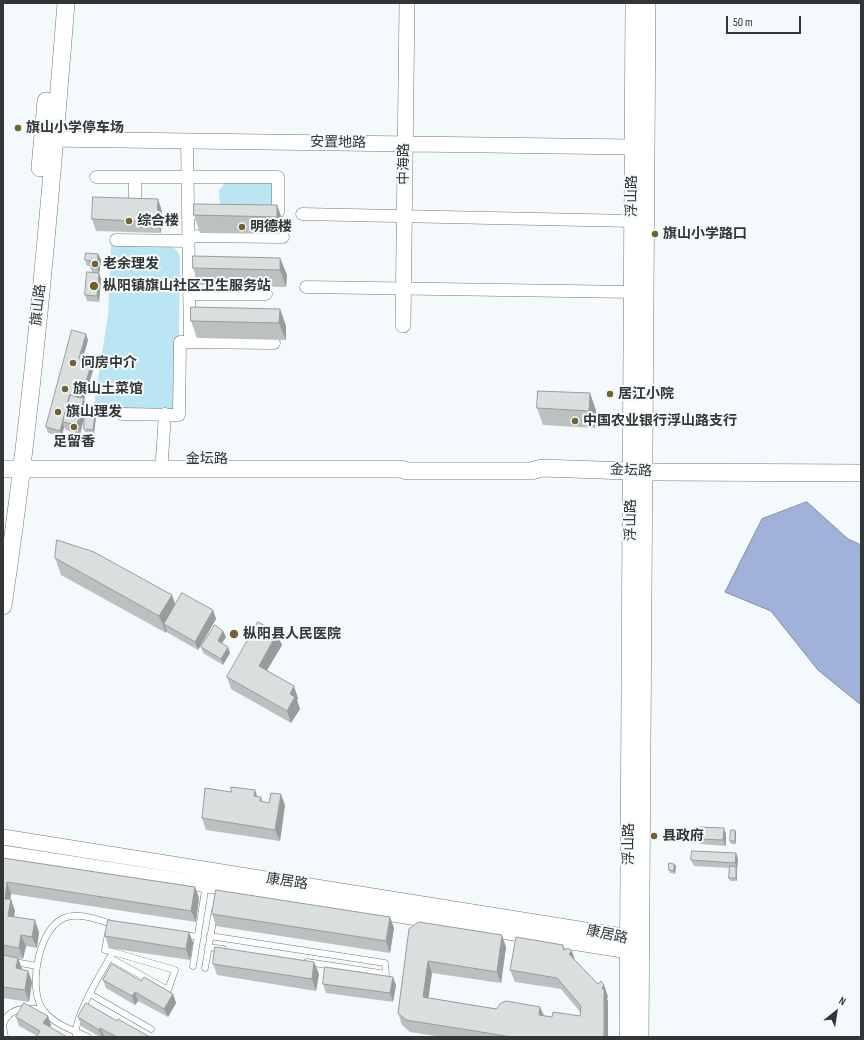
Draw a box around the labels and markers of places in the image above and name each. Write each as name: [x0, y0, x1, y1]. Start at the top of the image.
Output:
place label: 旗山小学停车场: [26, 120, 124, 136]
marker: 旗山小学停车场: [13, 123, 23, 133]
place label: 综合楼: [137, 213, 179, 229]
marker: 综合楼: [124, 216, 134, 226]
place label: 明德楼: [250, 219, 292, 235]
marker: 明德楼: [237, 222, 247, 232]
place label: 旗山小学路口: [663, 226, 747, 242]
marker: 旗山小学路口: [650, 229, 660, 239]
place label: 老余理发: [103, 256, 159, 272]
marker: 老余理发: [90, 259, 100, 269]
place label: 枞阳镇旗山社区卫生服务站: [103, 278, 271, 294]
marker: 枞阳镇旗山社区卫生服务站: [88, 280, 100, 292]
place label: 问房中介: [81, 355, 137, 371]
marker: 问房中介: [68, 358, 78, 368]
place label: 旗山土菜馆: [73, 381, 143, 397]
marker: 旗山土菜馆: [60, 384, 70, 394]
place label: 居江小院: [618, 386, 674, 402]
marker: 居江小院: [605, 389, 615, 399]
place label: 旗山理发: [66, 404, 122, 420]
marker: 旗山理发: [53, 407, 63, 417]
place label: 中国农业银行浮山路支行: [583, 413, 737, 429]
marker: 中国农业银行浮山路支行: [570, 416, 580, 426]
marker: 足留香: [69, 422, 79, 432]
place label: 足留香: [53, 434, 95, 450]
place label: 枞阳县人民医院: [243, 626, 341, 642]
marker: 枞阳县人民医院: [228, 628, 240, 640]
place label: 县政府: [662, 828, 704, 844]
marker: 县政府: [649, 831, 659, 841]

